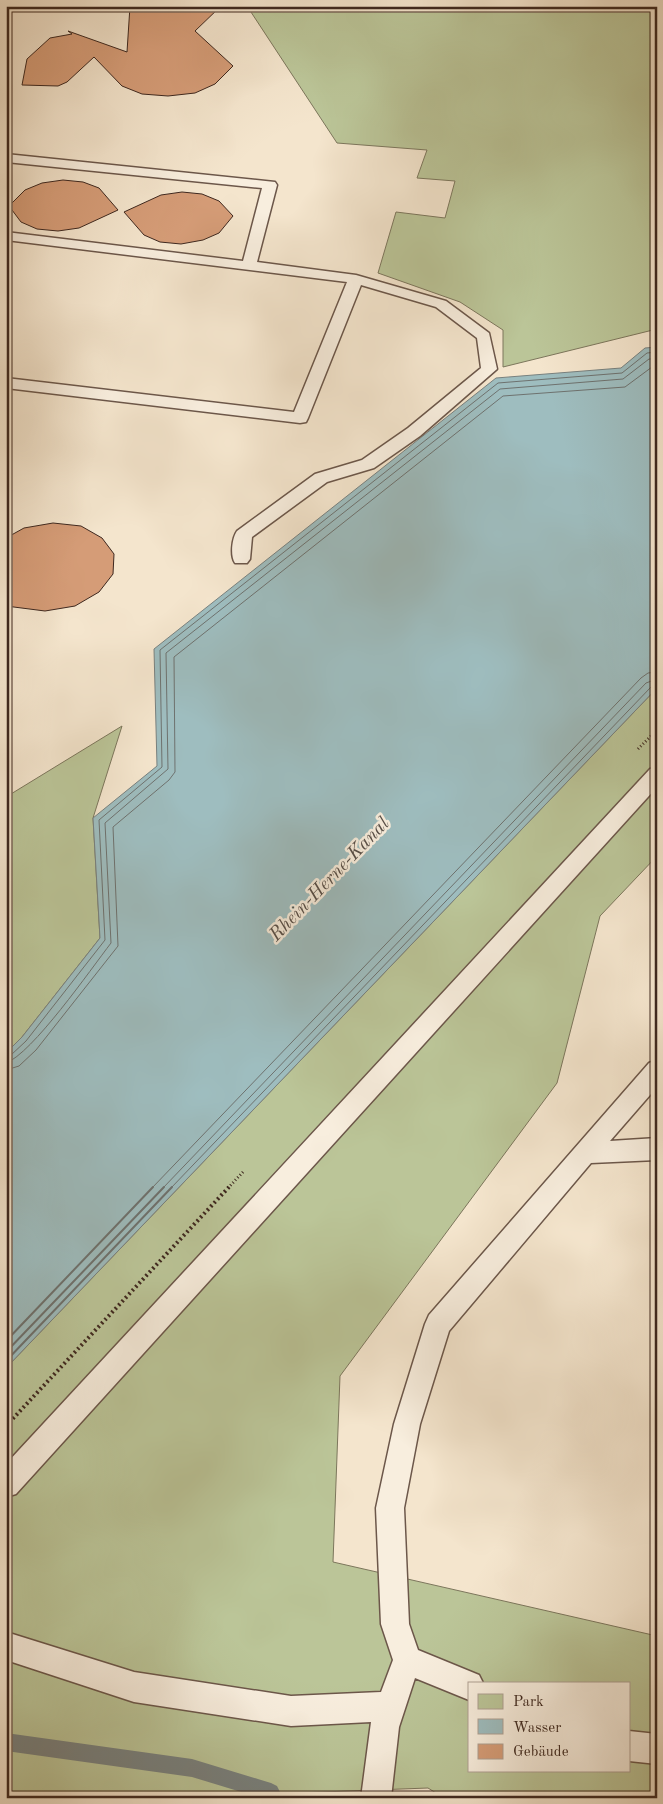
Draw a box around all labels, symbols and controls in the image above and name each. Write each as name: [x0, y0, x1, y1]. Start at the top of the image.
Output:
water label: Rhein-Herne-Kanal: [266, 814, 394, 946]
legend: [468, 1682, 630, 1772]
text: Park: [513, 1695, 544, 1710]
text: Wasser: [513, 1721, 561, 1736]
text: Gebäude: [513, 1745, 569, 1760]

